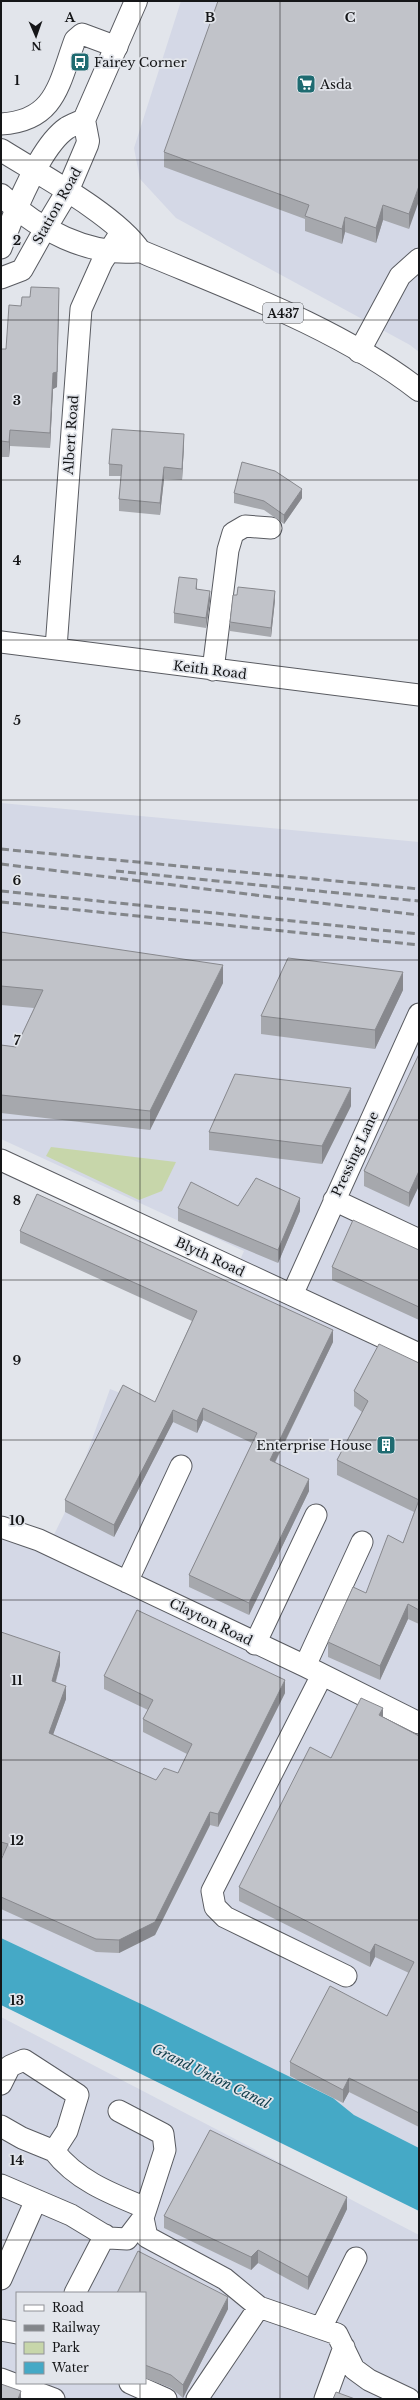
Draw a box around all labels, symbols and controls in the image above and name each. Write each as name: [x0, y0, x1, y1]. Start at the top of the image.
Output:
text: A: [64, 9, 76, 26]
text: B: [205, 9, 215, 26]
text: C: [345, 9, 356, 26]
north arrow: [16, 16, 56, 56]
text: N: [30, 39, 42, 53]
bus stop icon: Fairey Corner: [69, 51, 91, 73]
place label: Fairey Corner: [94, 54, 187, 71]
text: 1: [14, 72, 20, 89]
supermarket icon: Asda: [295, 73, 317, 95]
place label: Asda: [319, 76, 353, 93]
street label: Station Road: [29, 164, 85, 248]
text: 2: [13, 232, 21, 249]
road number: A437: [263, 303, 303, 323]
text: 3: [13, 392, 21, 409]
street label: Albert Road: [60, 394, 82, 476]
text: 4: [13, 552, 22, 569]
street label: Keith Road: [172, 657, 248, 683]
text: 5: [13, 712, 21, 729]
text: 6: [13, 872, 22, 889]
text: 7: [14, 1032, 21, 1049]
street label: Pressing Lane: [328, 1109, 382, 1199]
text: 8: [13, 1192, 21, 1209]
street label: Blyth Road: [173, 1234, 248, 1281]
text: 9: [13, 1352, 22, 1369]
building icon: Enterprise House: [375, 1434, 397, 1456]
place label: Enterprise House: [256, 1437, 372, 1454]
text: 10: [9, 1512, 25, 1529]
street label: Clayton Road: [167, 1595, 256, 1650]
text: 11: [11, 1672, 23, 1689]
text: 12: [10, 1832, 24, 1849]
text: 13: [10, 1992, 24, 2009]
water label: Grand Union Canal: [149, 2040, 274, 2113]
text: 14: [10, 2152, 25, 2169]
legend: [16, 2292, 146, 2384]
text: Road: [52, 2300, 84, 2315]
text: Railway: [52, 2320, 101, 2335]
text: Park: [52, 2340, 80, 2355]
text: Water: [51, 2360, 89, 2375]

